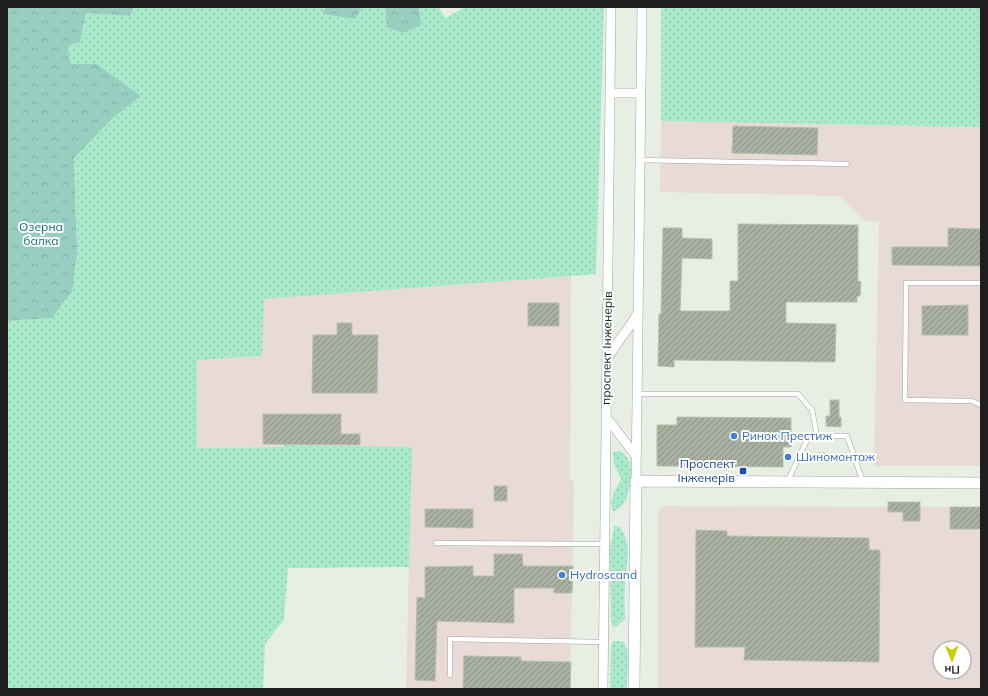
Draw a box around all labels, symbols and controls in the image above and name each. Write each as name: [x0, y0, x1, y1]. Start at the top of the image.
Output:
park label: Озерна балка: [19, 219, 63, 248]
street label: проспект Інженерів: [598, 291, 615, 405]
place label: Ринок Престиж: [742, 428, 832, 443]
marker: Ринок Престиж: [729, 431, 739, 441]
place label: Шиномонтаж: [796, 449, 875, 464]
marker: Шиномонтаж: [783, 452, 793, 462]
place label: Проспект Інженерів: [678, 456, 736, 485]
marker: Проспект Інженерів: [738, 466, 748, 476]
place label: Hydroscand: [570, 567, 637, 582]
marker: Hydroscand: [557, 570, 567, 580]
north arrow: [932, 640, 972, 680]
text: Пн: [944, 663, 960, 677]

